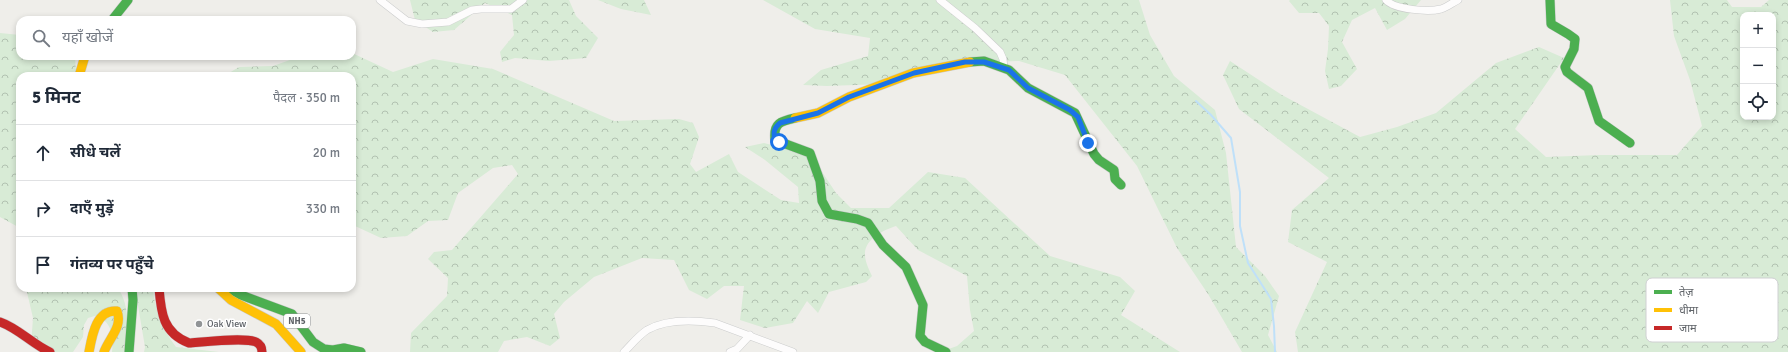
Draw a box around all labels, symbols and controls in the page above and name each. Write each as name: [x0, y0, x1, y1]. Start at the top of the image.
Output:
map controls: [1740, 12, 1776, 120]
button: +: [1740, 12, 1776, 48]
search box: [16, 16, 356, 60]
icon: search: [30, 27, 52, 49]
text: यहाँ खोजें: [62, 28, 113, 46]
button: −: [1740, 48, 1776, 84]
button: locate: [1740, 84, 1776, 120]
text: 5 मिनट: [32, 87, 81, 108]
text: पैदल · 350 m: [273, 90, 340, 106]
route start: [770, 133, 788, 151]
route end: [1079, 134, 1097, 152]
icon: ahead: [32, 142, 54, 164]
text: सीधे चलें: [70, 143, 121, 161]
text: 20 m: [313, 145, 340, 161]
icon: right: [32, 198, 54, 220]
text: दाएँ मुड़ें: [70, 199, 114, 217]
text: 330 m: [306, 201, 340, 217]
icon: arrive: [32, 254, 54, 276]
text: गंतव्य पर पहुँचे: [70, 255, 154, 273]
legend: [1646, 278, 1778, 342]
text: तेज़: [1679, 286, 1694, 299]
text: धीमा: [1679, 304, 1698, 317]
road number: NH5: [284, 314, 310, 328]
place label: Oak View: [207, 318, 247, 330]
marker: Oak View: [194, 319, 204, 329]
text: जाम: [1679, 322, 1697, 335]

